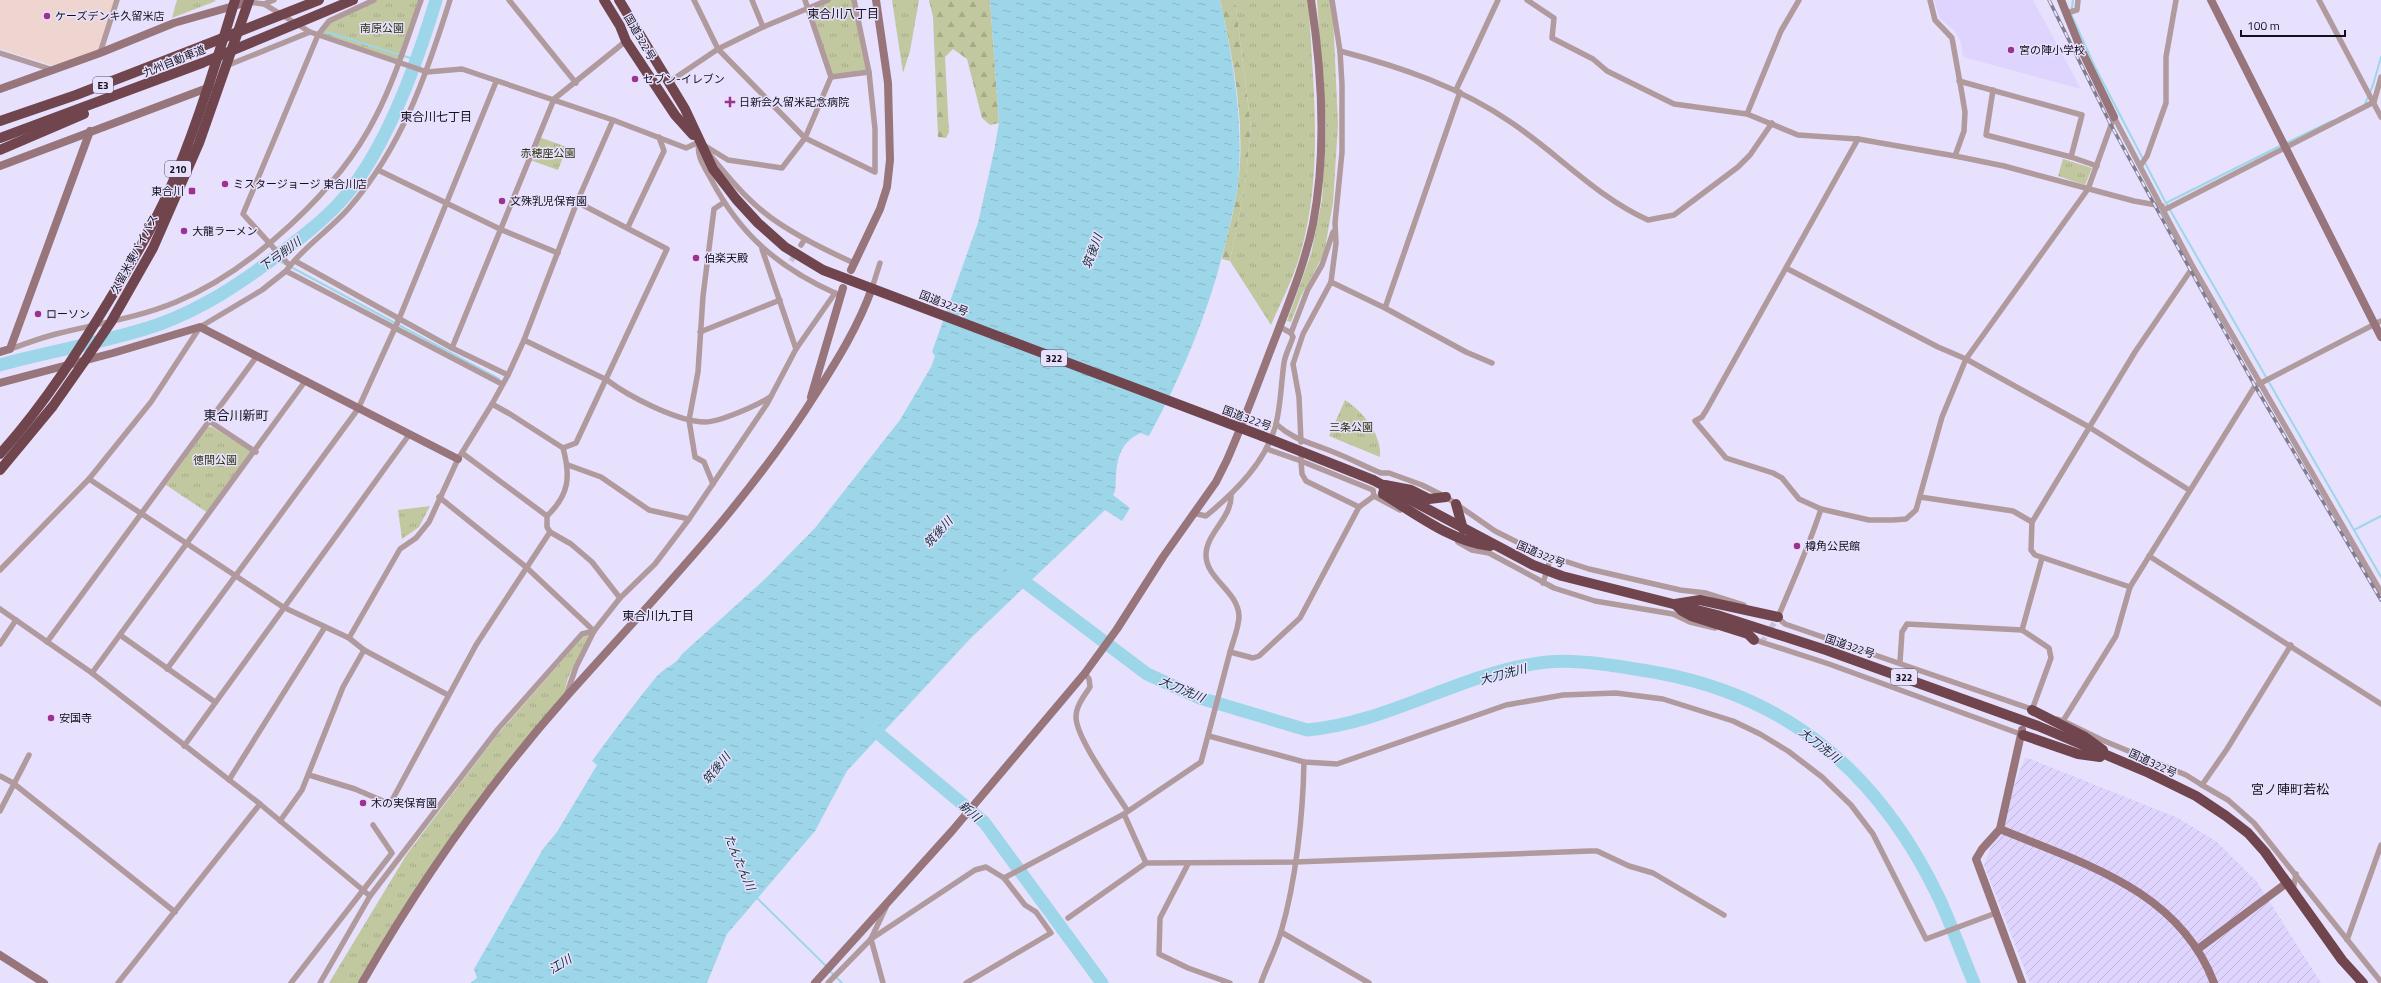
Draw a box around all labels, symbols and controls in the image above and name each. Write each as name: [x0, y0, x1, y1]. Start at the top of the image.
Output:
district label: 東合川八丁目: [807, 4, 879, 23]
place label: ケーズデンキ久留米店: [55, 8, 164, 24]
marker: ケーズデンキ久留米店: [42, 11, 52, 21]
street label: 国道322号: [620, 11, 660, 63]
scale bar: [2241, 12, 2345, 38]
text: 100 m: [2247, 16, 2280, 35]
park label: 南原公園: [360, 20, 404, 36]
street label: 九州自動車道: [140, 41, 208, 81]
place label: 宮の陣小学校: [2019, 42, 2085, 58]
marker: 宮の陣小学校: [2006, 45, 2016, 55]
place label: セブン-イレブン: [643, 71, 725, 87]
marker: セブン-イレブン: [630, 74, 640, 84]
road number: E3: [93, 77, 113, 93]
place label: 日新会久留米記念病院: [739, 94, 849, 110]
marker: 日新会久留米記念病院: [724, 96, 736, 108]
district label: 東合川七丁目: [400, 107, 472, 126]
park label: 赤穂座公園: [521, 145, 576, 161]
road number: 210: [165, 161, 191, 177]
place label: ミスタージョージ 東合川店: [233, 176, 367, 192]
marker: ミスタージョージ 東合川店: [220, 179, 230, 189]
place label: 東合川: [151, 183, 184, 199]
marker: 東合川: [187, 186, 197, 196]
place label: 文殊乳児保育園: [510, 193, 587, 209]
marker: 文殊乳児保育園: [497, 196, 507, 206]
street label: 久留米東バイパス: [106, 211, 162, 297]
place label: 大龍ラーメン: [192, 223, 258, 239]
marker: 大龍ラーメン: [179, 226, 189, 236]
water label: 筑後川: [1077, 229, 1108, 271]
water label: 下弓削川: [255, 231, 307, 276]
place label: 伯楽天殿: [704, 250, 748, 266]
marker: 伯楽天殿: [691, 253, 701, 263]
street label: 国道322号: [917, 286, 971, 320]
place label: ローソン: [46, 306, 90, 322]
marker: ローソン: [33, 309, 43, 319]
road number: 322: [1041, 350, 1067, 366]
street label: 国道322号: [1220, 402, 1274, 434]
district label: 東合川新町: [203, 405, 269, 425]
park label: 三条公園: [1329, 419, 1373, 435]
park label: 徳間公園: [193, 452, 237, 468]
water label: 筑後川: [919, 511, 958, 552]
street label: 国道322号: [1514, 537, 1568, 571]
place label: 樽角公民館: [1805, 538, 1860, 554]
marker: 樽角公民館: [1792, 541, 1802, 551]
district label: 東合川九丁目: [622, 606, 694, 625]
street label: 国道322号: [1823, 630, 1877, 662]
water label: 大刀洗川: [1477, 658, 1531, 689]
road number: 322: [1891, 669, 1917, 685]
water label: 大刀洗川: [1156, 671, 1210, 708]
place label: 安国寺: [59, 710, 92, 726]
marker: 安国寺: [46, 713, 56, 723]
water label: 大刀洗川: [1795, 723, 1846, 768]
street label: 国道322号: [2126, 745, 2180, 781]
water label: 筑後川: [697, 747, 736, 788]
district label: 宮ノ陣町若松: [2251, 779, 2329, 799]
place label: 木の実保育園: [371, 795, 437, 811]
water label: 新川: [955, 796, 987, 827]
marker: 木の実保育園: [358, 798, 368, 808]
water label: たんたん川: [720, 831, 761, 895]
water label: 江川: [545, 949, 577, 978]

